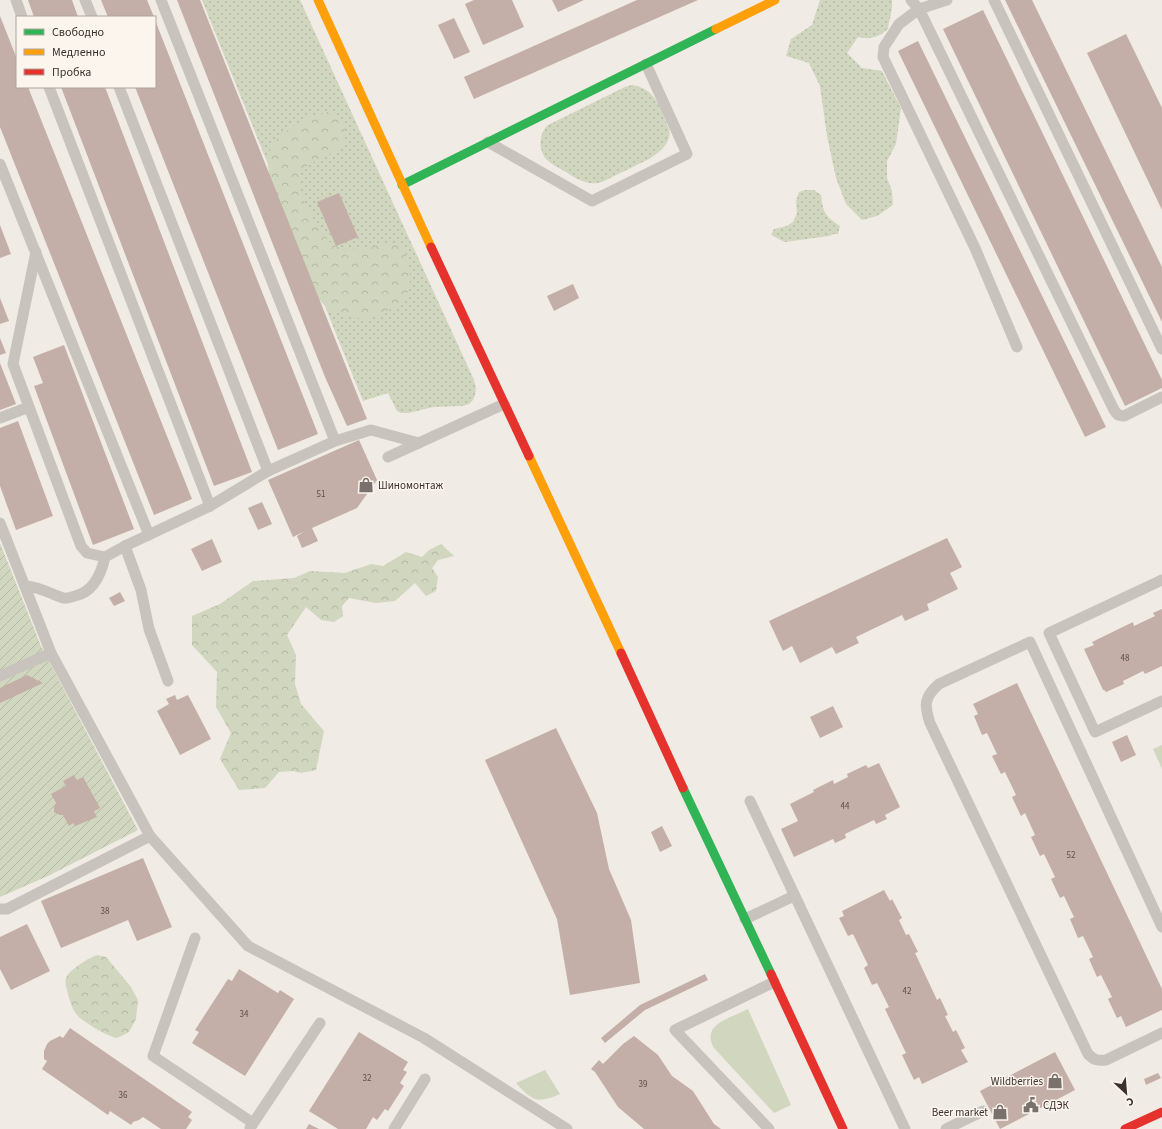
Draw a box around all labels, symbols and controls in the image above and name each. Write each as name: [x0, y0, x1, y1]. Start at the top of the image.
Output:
legend: [16, 16, 156, 88]
text: Свободно: [52, 24, 104, 41]
text: Медленно: [52, 44, 106, 61]
text: Пробка: [52, 64, 91, 81]
shop icon: Шиномонтаж: [357, 476, 375, 494]
place label: Шиномонтаж: [378, 478, 443, 493]
house number: 51: [317, 488, 325, 501]
house number: 48: [1121, 652, 1130, 665]
house number: 44: [841, 800, 850, 813]
house number: 52: [1067, 849, 1076, 862]
house number: 38: [101, 905, 110, 918]
house number: 42: [903, 985, 912, 998]
house number: 34: [240, 1008, 249, 1021]
house number: 32: [363, 1072, 372, 1085]
shop icon: Wildberries: [1046, 1072, 1064, 1090]
north arrow: [1106, 1073, 1146, 1113]
place label: Wildberries: [991, 1074, 1043, 1089]
house number: 39: [639, 1078, 648, 1091]
house number: 36: [119, 1089, 128, 1102]
text: С: [1123, 1093, 1136, 1110]
public building icon: СДЭК: [1022, 1096, 1040, 1114]
place label: СДЭК: [1043, 1098, 1070, 1113]
shop icon: Beer market: [991, 1103, 1009, 1121]
place label: Beer market: [932, 1105, 988, 1120]

